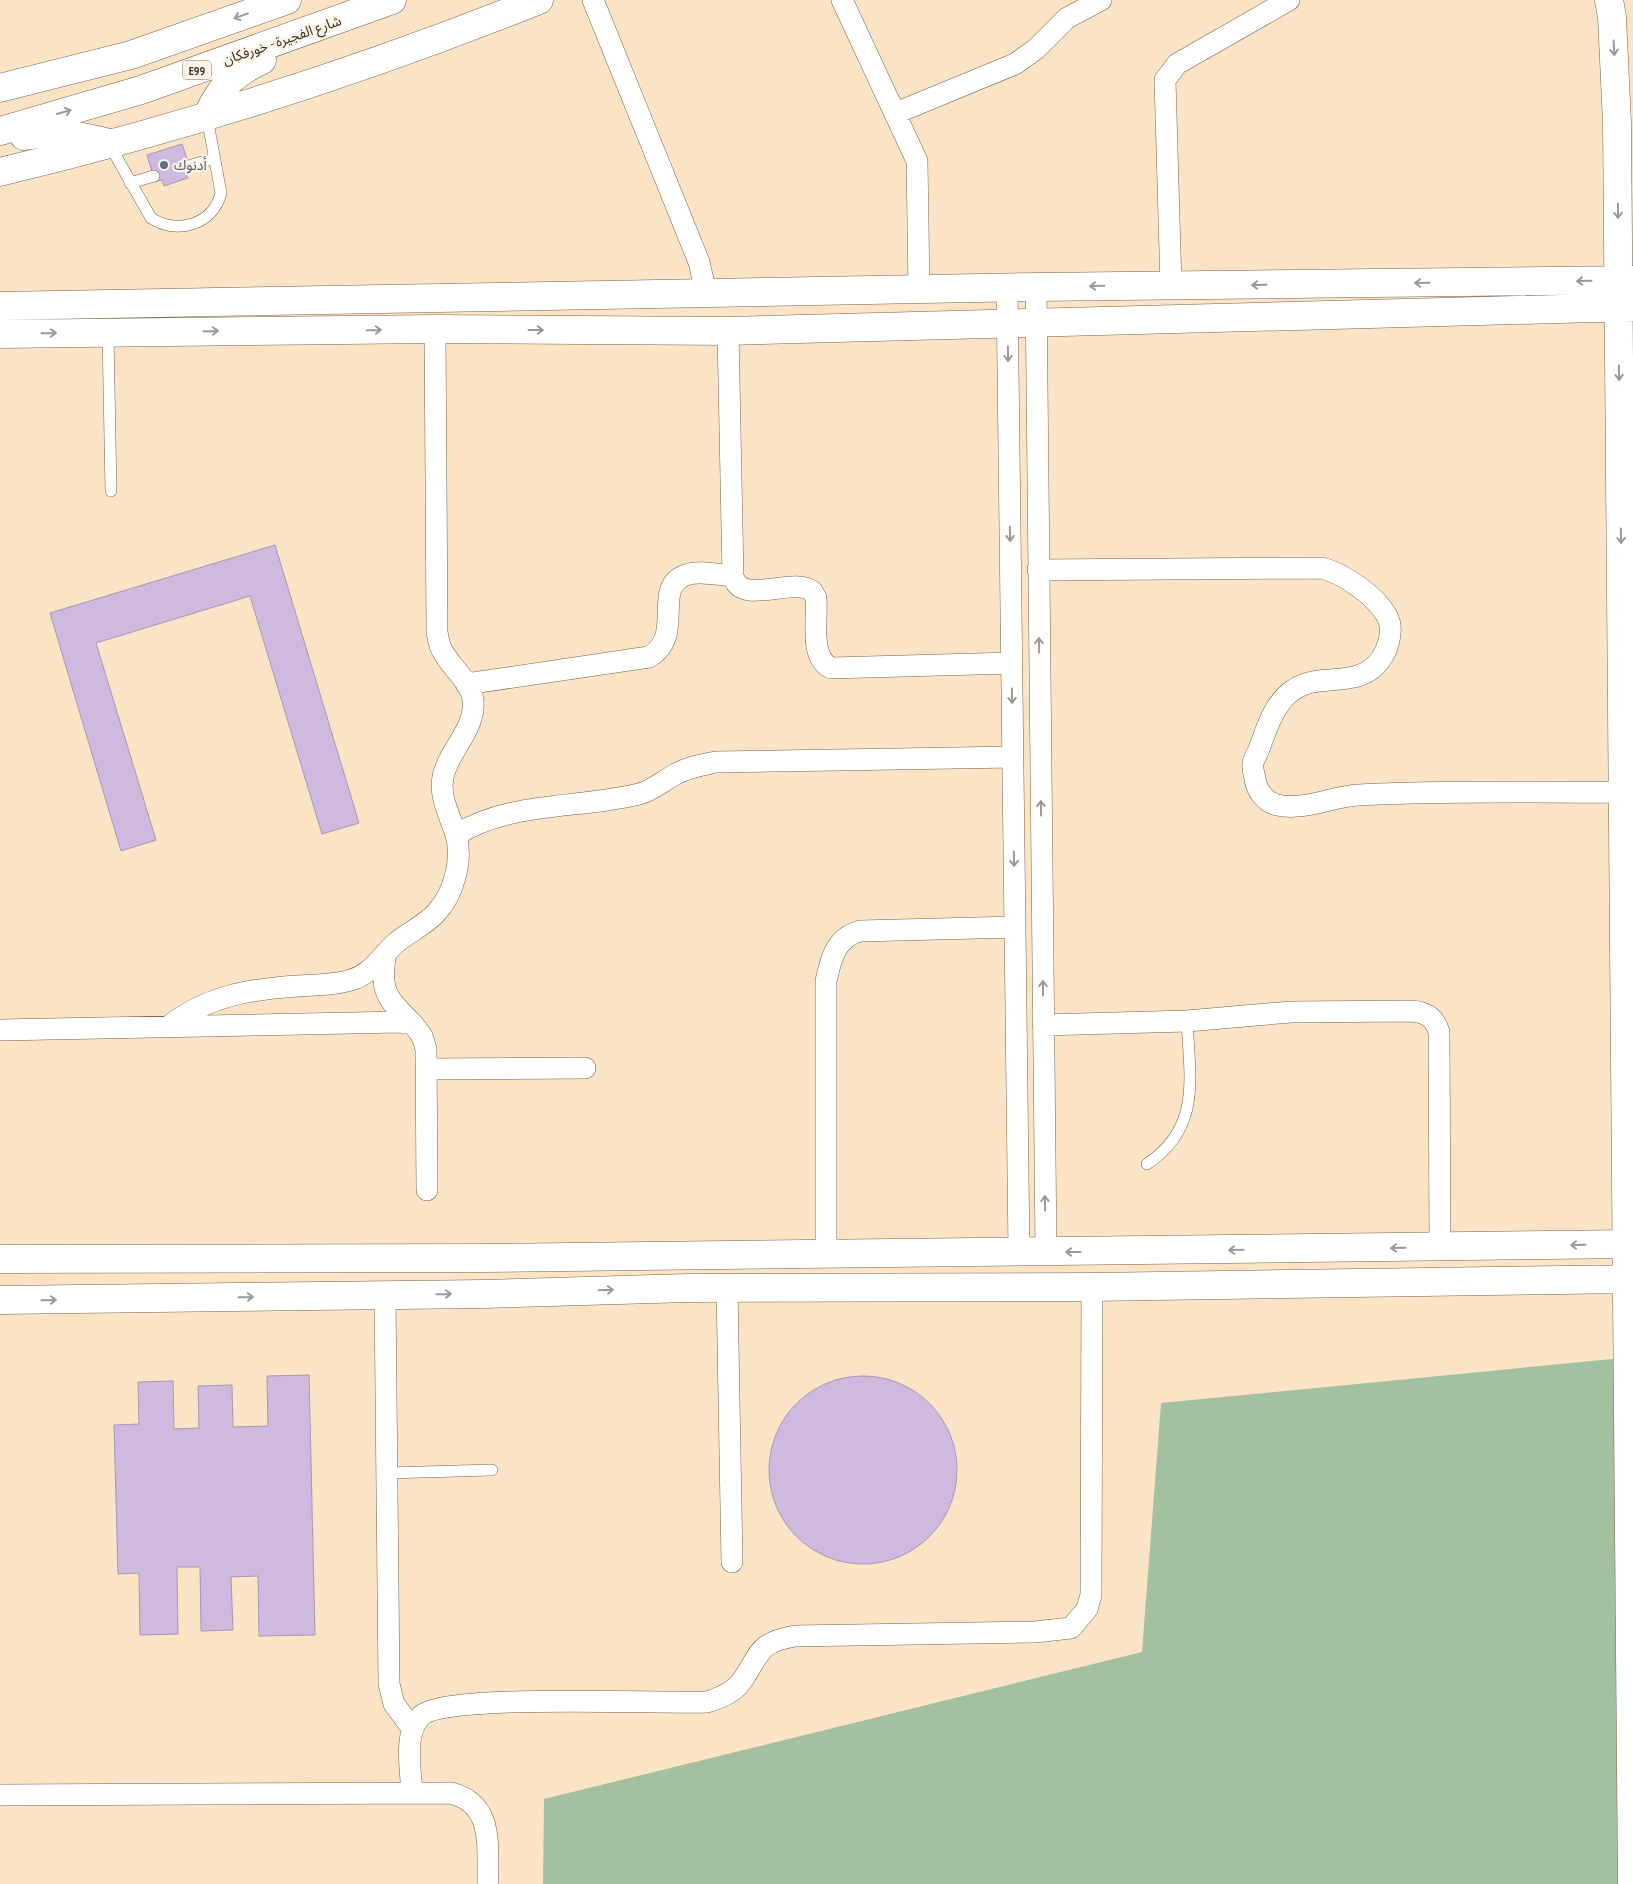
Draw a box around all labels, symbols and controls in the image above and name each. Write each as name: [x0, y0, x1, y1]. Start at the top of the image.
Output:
street label: شارع الفجيرة - خورفكان: [220, 11, 344, 71]
one-way arrow: [234, 12, 249, 21]
one-way arrow: [1609, 40, 1618, 56]
road number: E99: [183, 60, 211, 80]
one-way arrow: [55, 107, 71, 117]
place label: أدنوك: [174, 156, 207, 174]
marker: أدنوك: [158, 159, 170, 171]
one-way arrow: [1613, 202, 1623, 219]
one-way arrow: [1577, 276, 1593, 286]
one-way arrow: [1414, 278, 1430, 288]
one-way arrow: [1252, 280, 1268, 289]
one-way arrow: [1089, 282, 1105, 291]
one-way arrow: [365, 325, 381, 335]
one-way arrow: [528, 325, 544, 335]
one-way arrow: [203, 327, 219, 336]
one-way arrow: [40, 328, 56, 338]
one-way arrow: [1003, 346, 1013, 362]
one-way arrow: [1614, 365, 1624, 381]
one-way arrow: [1005, 526, 1015, 542]
one-way arrow: [1616, 528, 1626, 544]
one-way arrow: [1034, 637, 1044, 654]
one-way arrow: [1007, 688, 1017, 704]
one-way arrow: [1036, 800, 1046, 816]
one-way arrow: [1009, 850, 1019, 867]
one-way arrow: [1038, 980, 1048, 996]
one-way arrow: [1040, 1195, 1050, 1211]
one-way arrow: [1570, 1240, 1586, 1250]
one-way arrow: [1390, 1243, 1406, 1253]
one-way arrow: [1228, 1245, 1244, 1255]
one-way arrow: [1065, 1247, 1081, 1256]
one-way arrow: [598, 1286, 614, 1295]
one-way arrow: [435, 1289, 451, 1299]
one-way arrow: [238, 1292, 254, 1302]
one-way arrow: [40, 1295, 56, 1304]

